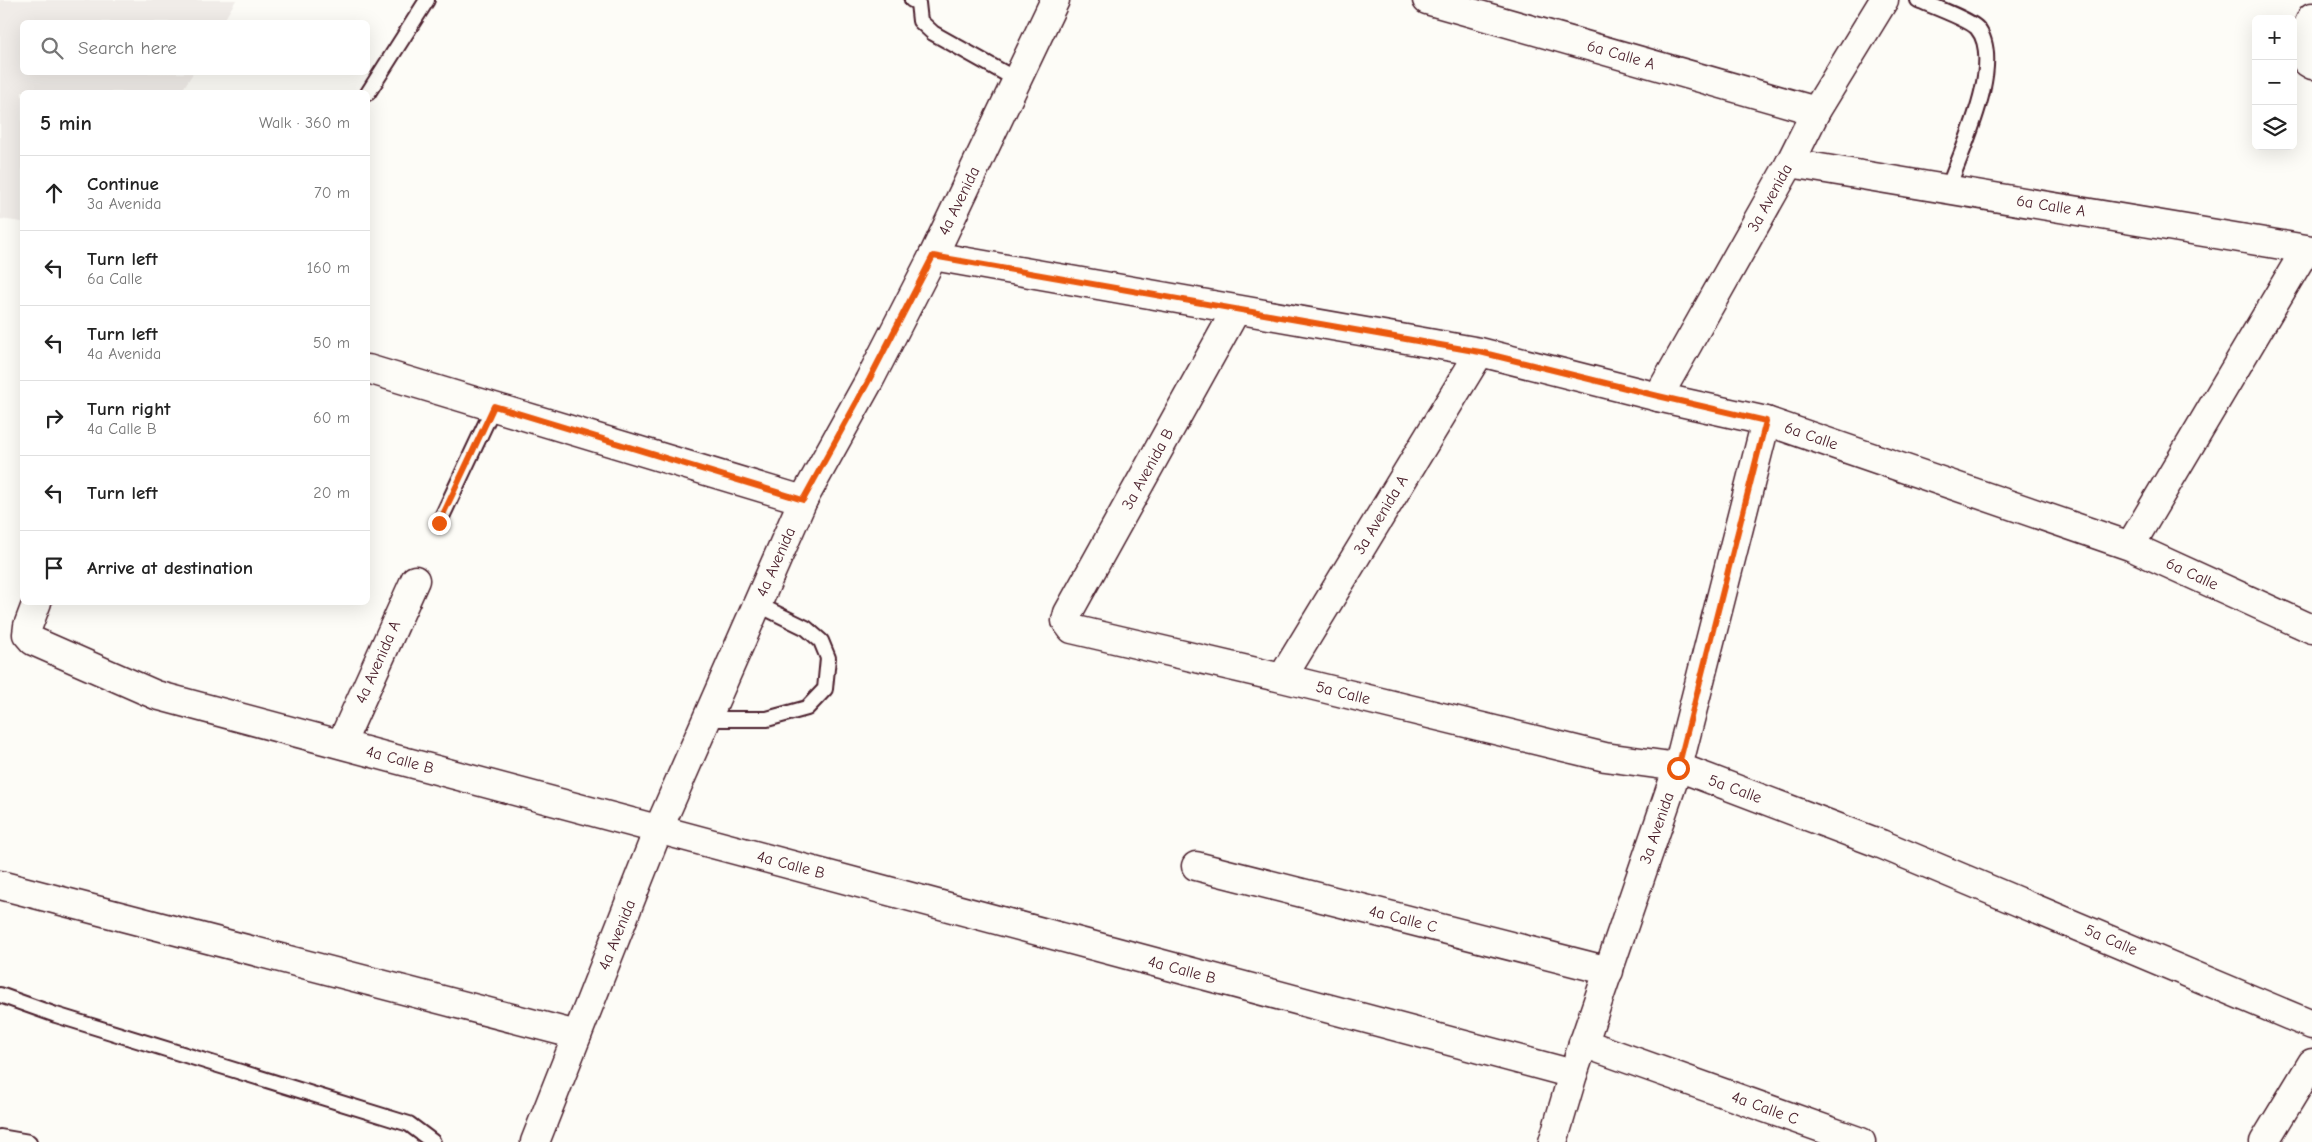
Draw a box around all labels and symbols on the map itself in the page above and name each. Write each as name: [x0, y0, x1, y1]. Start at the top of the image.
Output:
street label: 6a Calle A: [1585, 37, 1657, 73]
street label: 3a Avenida: [1744, 161, 1796, 235]
street label: 4a Avenida: [935, 164, 983, 238]
street label: 6a Calle A: [2015, 192, 2087, 220]
street label: 6a Calle: [1782, 418, 1840, 454]
street label: 3a Avenida B: [1118, 425, 1178, 513]
street label: 3a Avenida A: [1350, 472, 1412, 558]
route end: [428, 512, 451, 535]
street label: 4a Avenida: [753, 524, 799, 600]
street label: 6a Calle: [2163, 554, 2221, 594]
street label: 4a Avenida A: [352, 618, 404, 706]
street label: 5a Calle: [1314, 678, 1372, 708]
street label: 4a Calle B: [364, 742, 436, 778]
route start: [1667, 757, 1690, 780]
street label: 5a Calle: [1706, 771, 1764, 807]
street label: 3a Avenida: [1636, 790, 1678, 866]
street label: 4a Calle B: [755, 847, 827, 883]
street label: 4a Avenida: [595, 897, 639, 973]
street label: 4a Calle C: [1367, 902, 1439, 936]
street label: 5a Calle: [2082, 921, 2140, 959]
street label: 4a Calle B: [1146, 952, 1218, 988]
street label: 4a Calle C: [1729, 1088, 1801, 1128]

